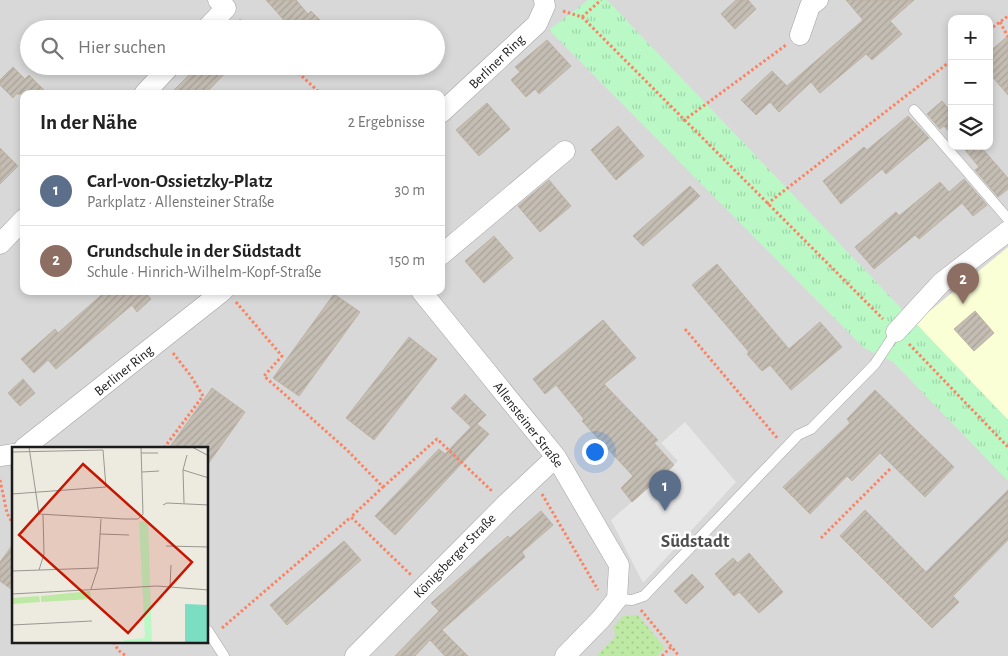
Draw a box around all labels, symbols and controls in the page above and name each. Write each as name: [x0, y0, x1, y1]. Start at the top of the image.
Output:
map controls: [948, 15, 993, 150]
button: +: [948, 15, 993, 60]
search box: [20, 20, 445, 75]
street label: Berliner Ring: [467, 32, 527, 92]
icon: search: [38, 34, 66, 62]
text: Hier suchen: [78, 38, 166, 57]
button: −: [948, 60, 993, 105]
button: layers: [948, 105, 993, 150]
text: In der Nähe: [40, 112, 137, 133]
text: 2 Ergebnisse: [348, 114, 425, 130]
text: Carl-von-Ossietzky-Platz: [87, 172, 273, 191]
text: 1: [53, 182, 59, 198]
text: 30 m: [395, 182, 425, 198]
text: Parkplatz · Allensteiner Straße: [87, 194, 274, 210]
text: Grundschule in der Südstadt: [87, 242, 301, 261]
text: 2: [52, 252, 60, 268]
text: 150 m: [389, 252, 425, 268]
pin: 2: [947, 263, 979, 304]
text: Schule · Hinrich-Wilhelm-Kopf-Straße: [87, 264, 321, 280]
street label: Berliner Ring: [92, 343, 156, 399]
street label: Allensteiner Straße: [490, 379, 566, 471]
your location: [582, 439, 608, 465]
inset map: [12, 447, 209, 644]
pin: 1: [649, 470, 681, 511]
street label: Königsberger Straße: [411, 511, 499, 601]
district label: Südstadt: [661, 532, 730, 551]

